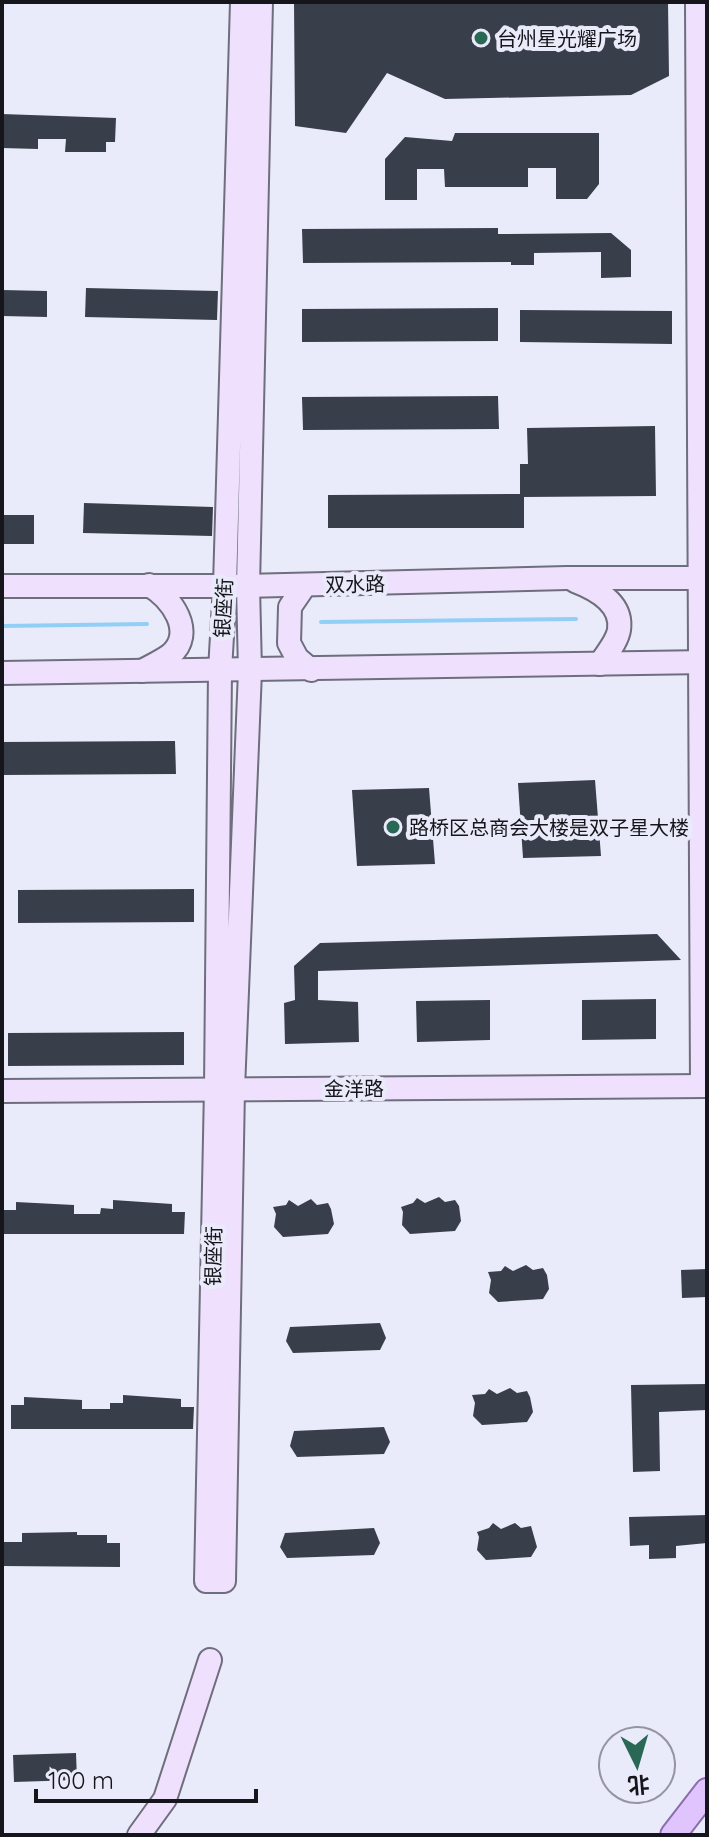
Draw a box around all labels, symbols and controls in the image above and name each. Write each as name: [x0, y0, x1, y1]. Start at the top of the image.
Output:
place label: 台州星光耀广场: [497, 26, 637, 51]
marker: 台州星光耀广场: [472, 29, 490, 47]
street label: 双水路: [325, 571, 385, 597]
street label: 银座街: [209, 577, 237, 639]
place label: 路桥区总商会大楼是双子星大楼: [409, 815, 689, 840]
marker: 路桥区总商会大楼是双子星大楼: [384, 818, 402, 836]
street label: 金洋路: [324, 1076, 384, 1101]
street label: 银座街: [200, 1226, 226, 1286]
north arrow: [597, 1725, 677, 1805]
scale bar: [36, 1753, 256, 1803]
text: 100 m: [48, 1765, 114, 1795]
text: 北: [627, 1770, 651, 1800]

